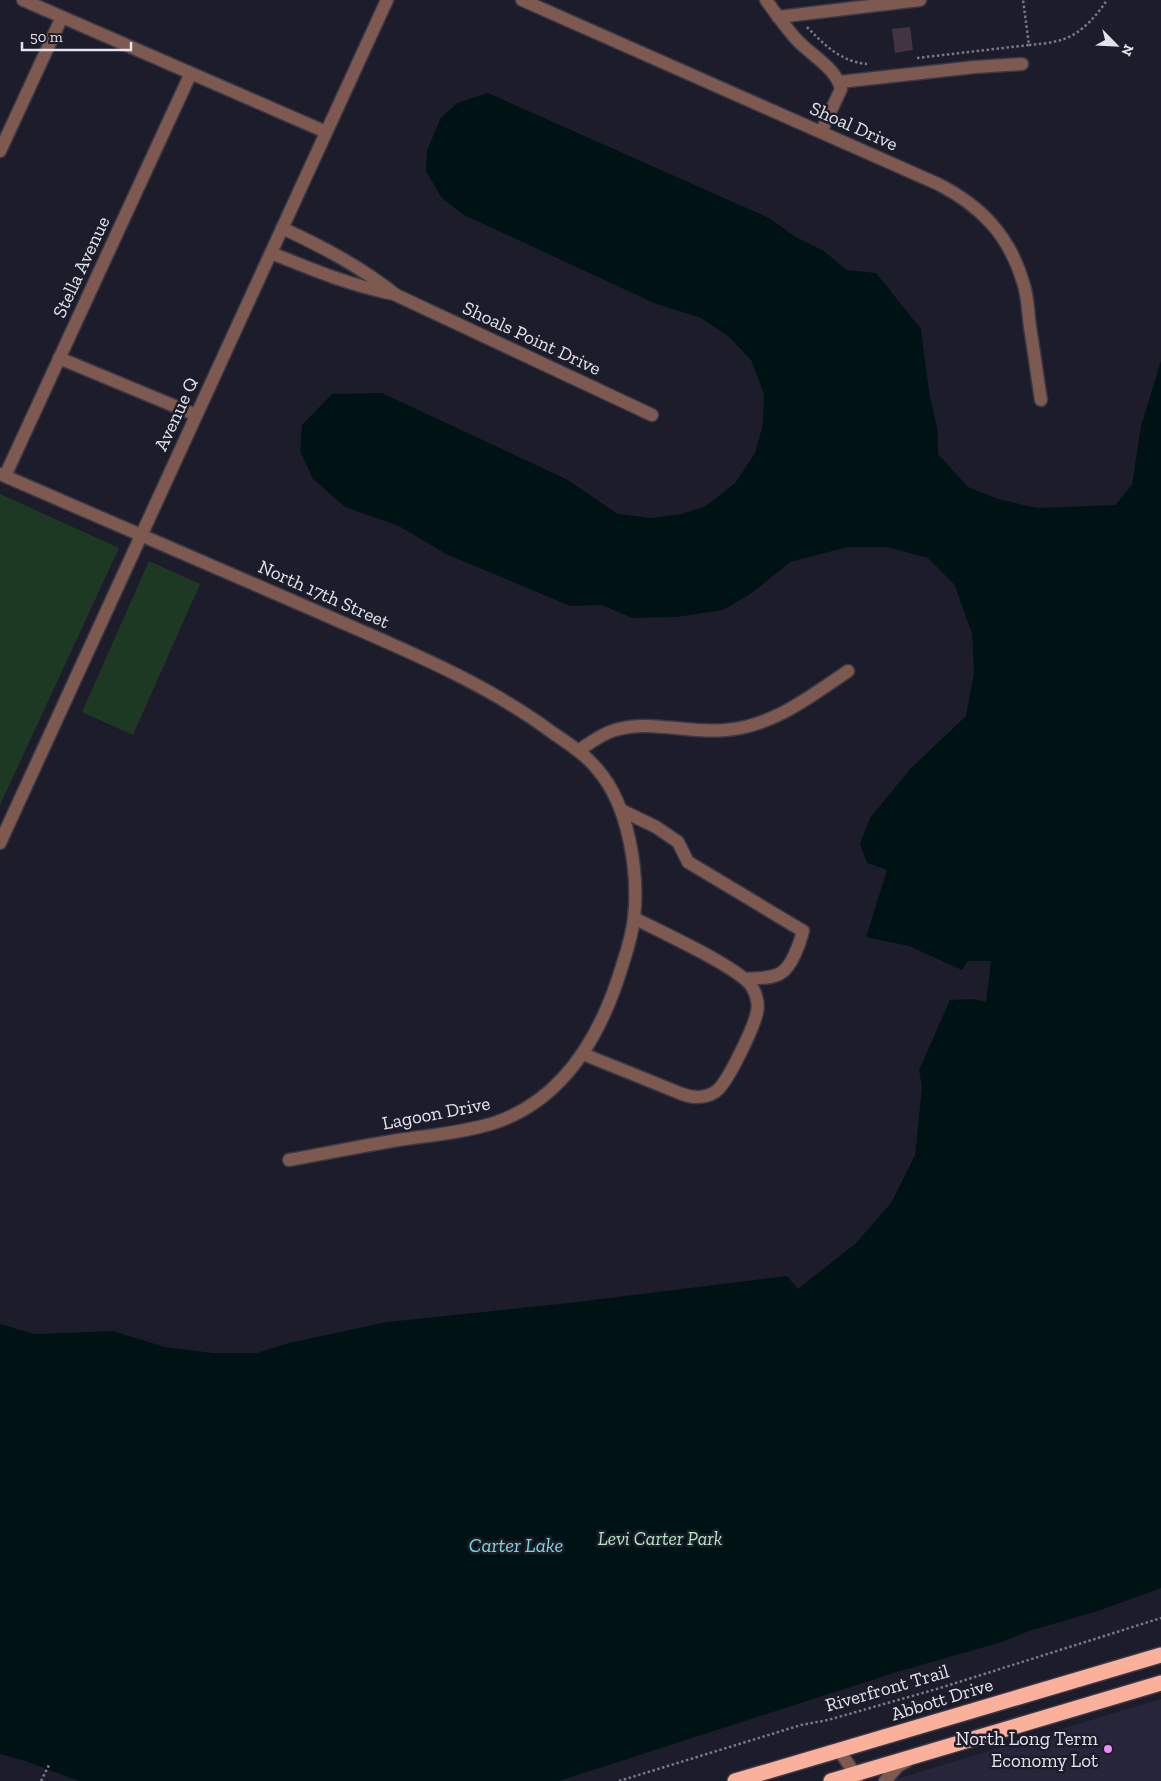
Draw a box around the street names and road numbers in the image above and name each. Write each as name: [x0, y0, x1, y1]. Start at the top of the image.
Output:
street label: Shoal Drive: [806, 96, 902, 156]
street label: Stella Avenue: [47, 213, 115, 321]
street label: Shoals Point Drive: [459, 296, 605, 380]
street label: Avenue Q: [149, 374, 203, 454]
street label: North 17th Street: [255, 555, 393, 633]
street label: Lagoon Drive: [380, 1091, 492, 1135]
street label: Riverfront Trail: [822, 1659, 952, 1717]
street label: Abbott Drive: [888, 1673, 996, 1725]

